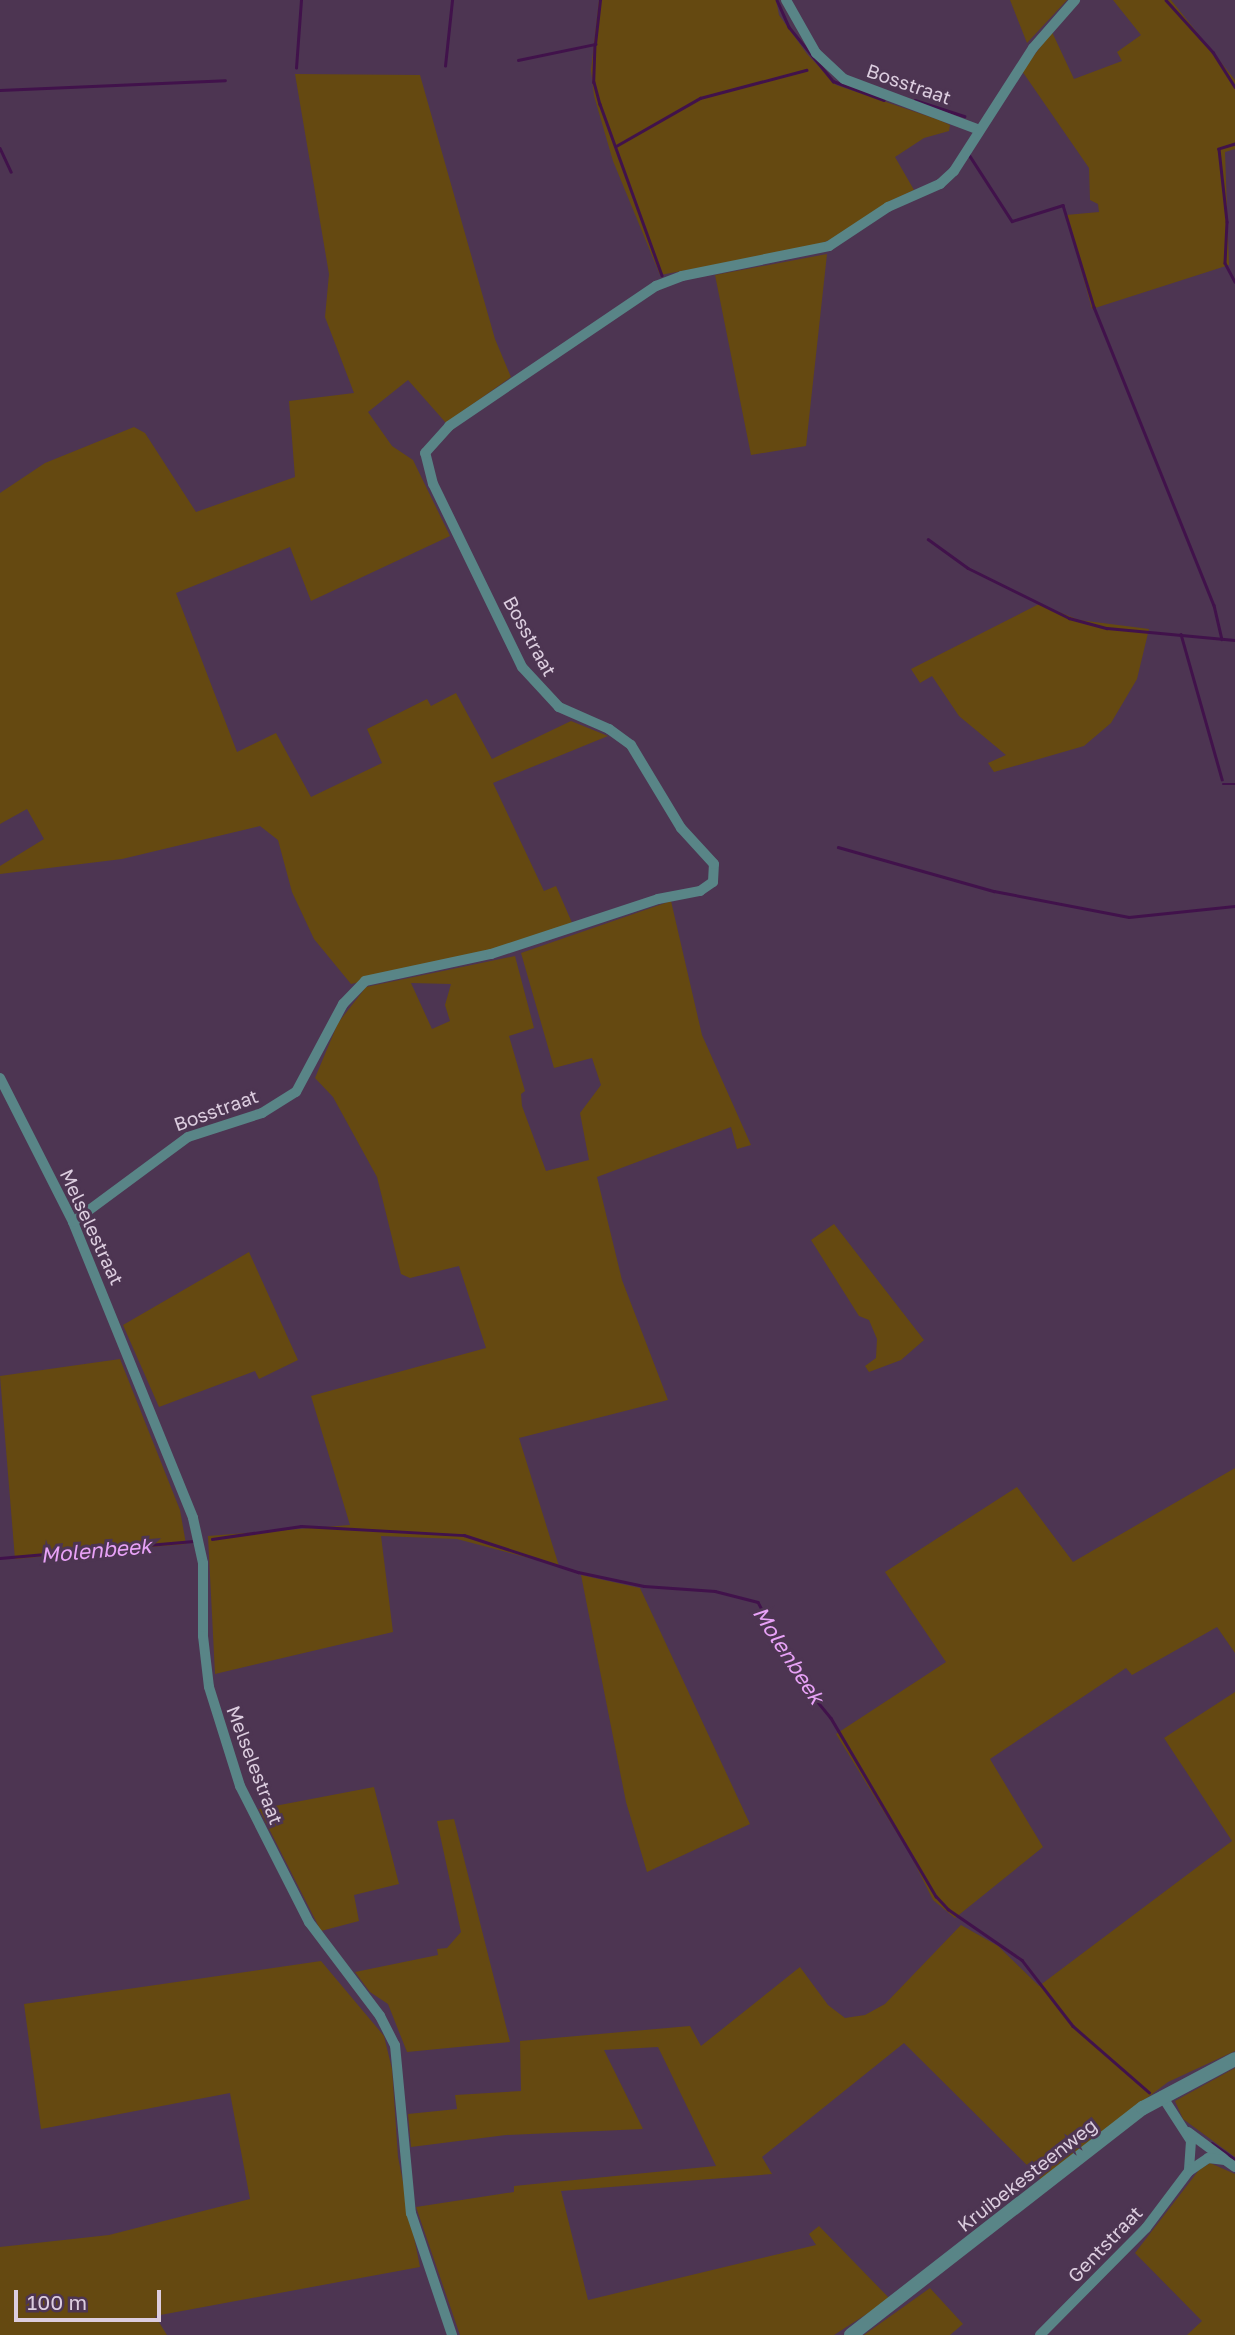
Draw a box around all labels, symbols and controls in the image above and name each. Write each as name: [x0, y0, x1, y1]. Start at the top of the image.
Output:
street label: Bosstraat: [864, 59, 954, 109]
street label: Bosstraat: [499, 592, 561, 680]
street label: Bosstraat: [171, 1084, 261, 1136]
street label: Melselestraat: [55, 1165, 129, 1289]
water label: Molenbeek: [39, 1533, 153, 1567]
water label: Molenbeek: [748, 1601, 830, 1709]
street label: Melselestraat: [222, 1702, 288, 1828]
street label: Kruibekesteenweg: [953, 2114, 1101, 2236]
street label: Gentstraat: [1063, 2201, 1147, 2287]
scale bar: [18, 2276, 164, 2320]
text: 100 m: [27, 2289, 87, 2315]

